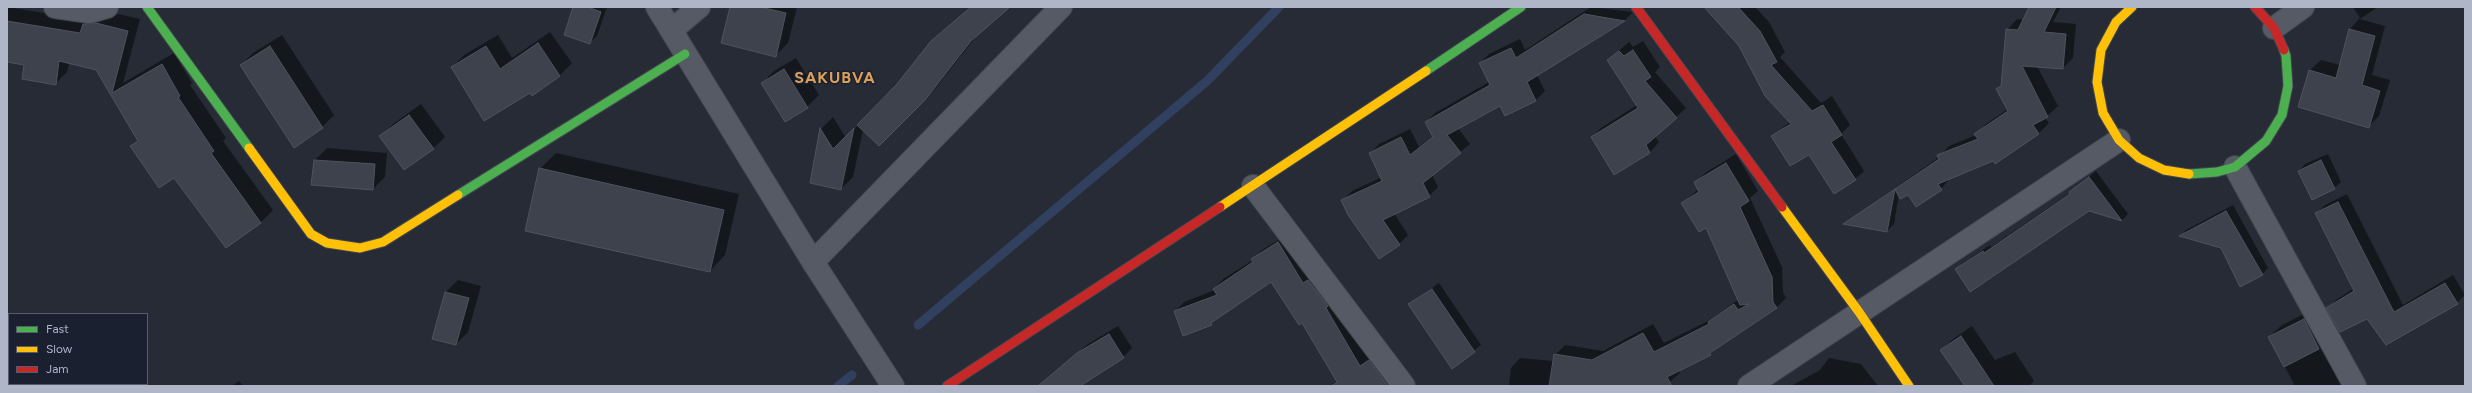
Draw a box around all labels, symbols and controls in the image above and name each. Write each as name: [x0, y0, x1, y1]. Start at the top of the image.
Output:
district label: SAKUBVA: [794, 68, 876, 88]
legend: [8, 313, 148, 385]
text: Fast: [46, 322, 69, 336]
text: Slow: [46, 342, 72, 356]
text: Jam: [46, 362, 69, 376]

